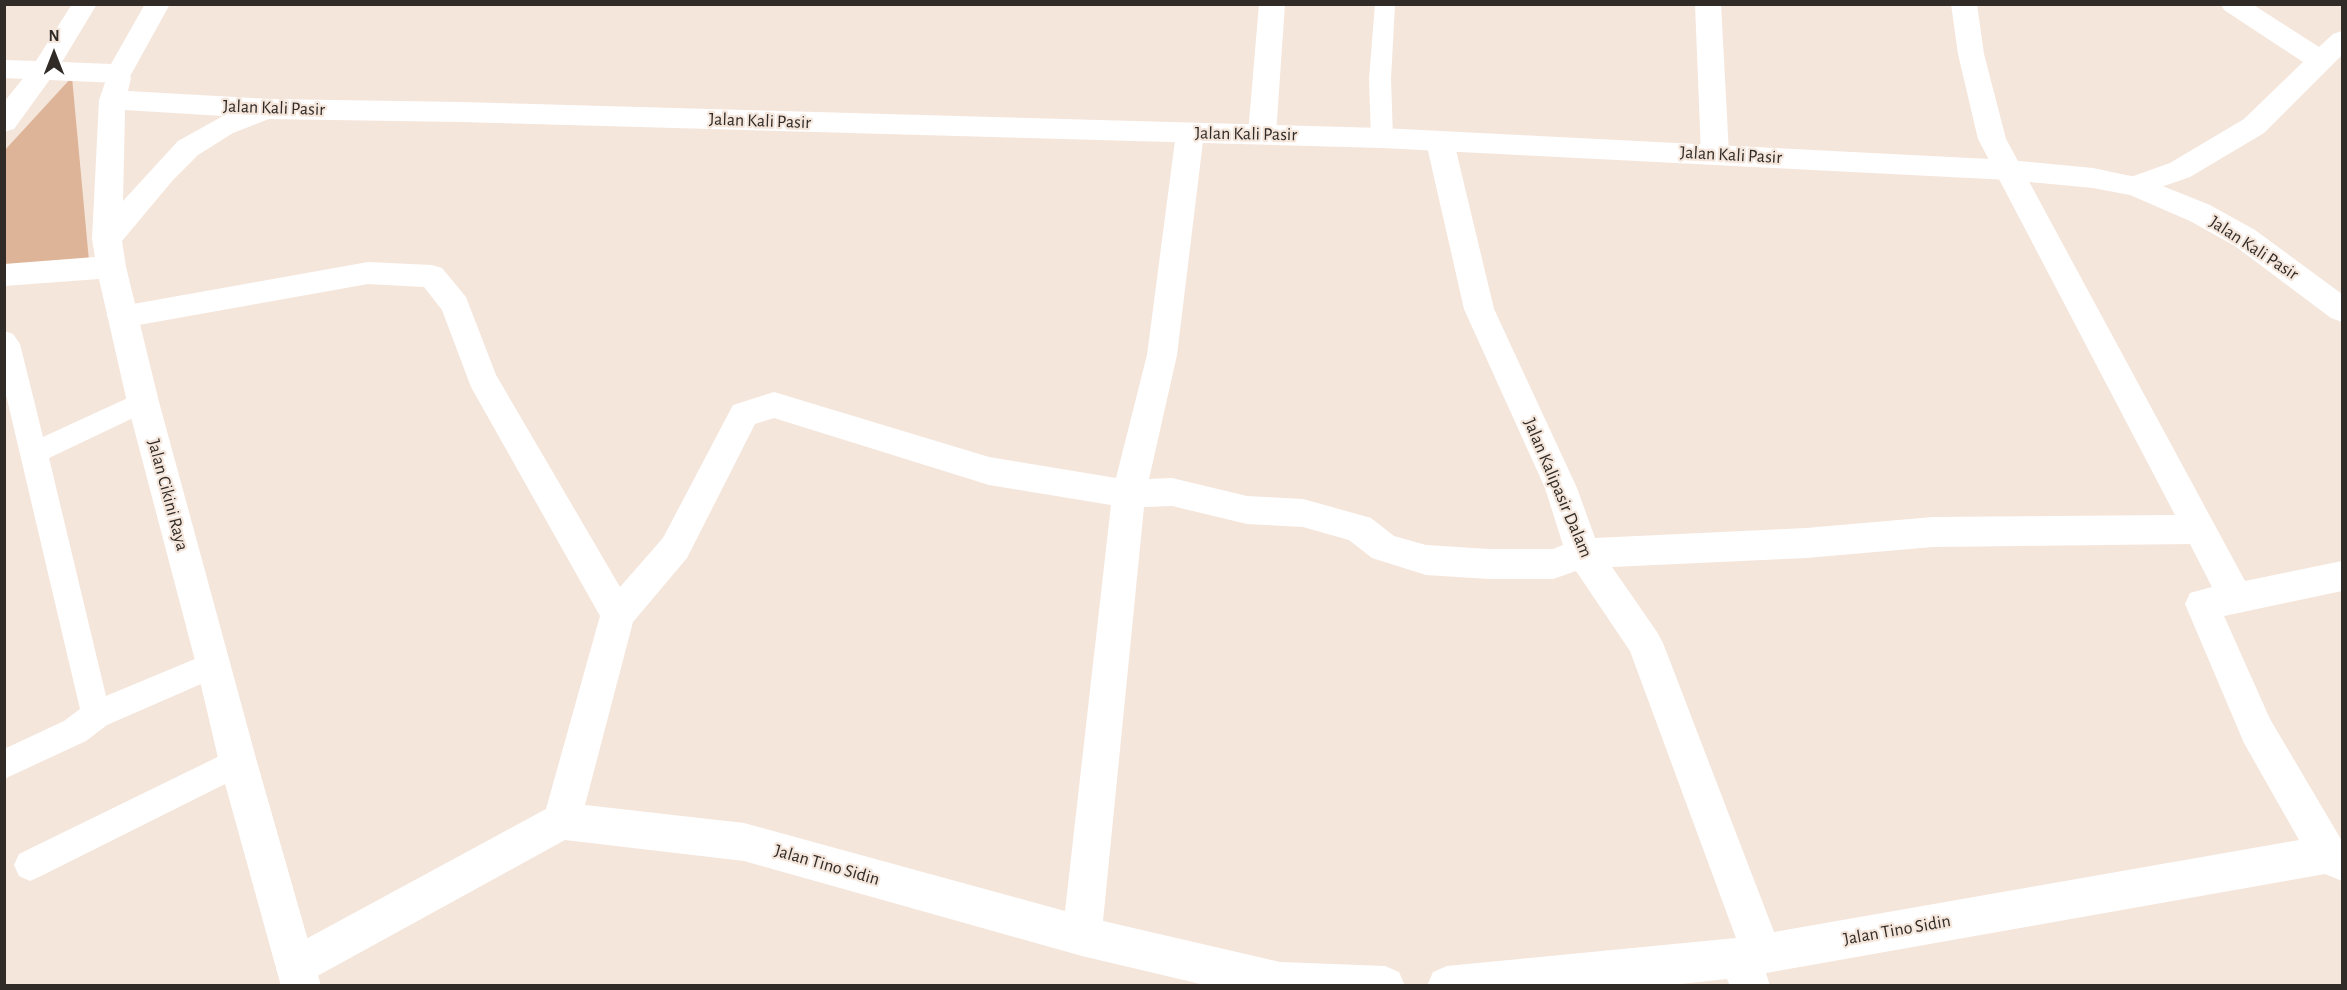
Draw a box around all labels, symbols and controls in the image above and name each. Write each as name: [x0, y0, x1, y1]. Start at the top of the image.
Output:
north arrow: [24, 24, 84, 84]
text: N: [48, 28, 60, 44]
street label: Jalan Kali Pasir: [223, 95, 325, 121]
street label: Jalan Kali Pasir: [709, 108, 811, 134]
street label: Jalan Kali Pasir: [1195, 122, 1297, 146]
street label: Jalan Kali Pasir: [1679, 142, 1783, 168]
street label: Jalan Kali Pasir: [2205, 211, 2303, 285]
street label: Jalan Kalipasir Dalam: [1519, 415, 1597, 561]
street label: Jalan Cikini Raya: [143, 437, 193, 553]
street label: Jalan Tino Sidin: [772, 840, 882, 890]
street label: Jalan Tino Sidin: [1842, 910, 1952, 950]

